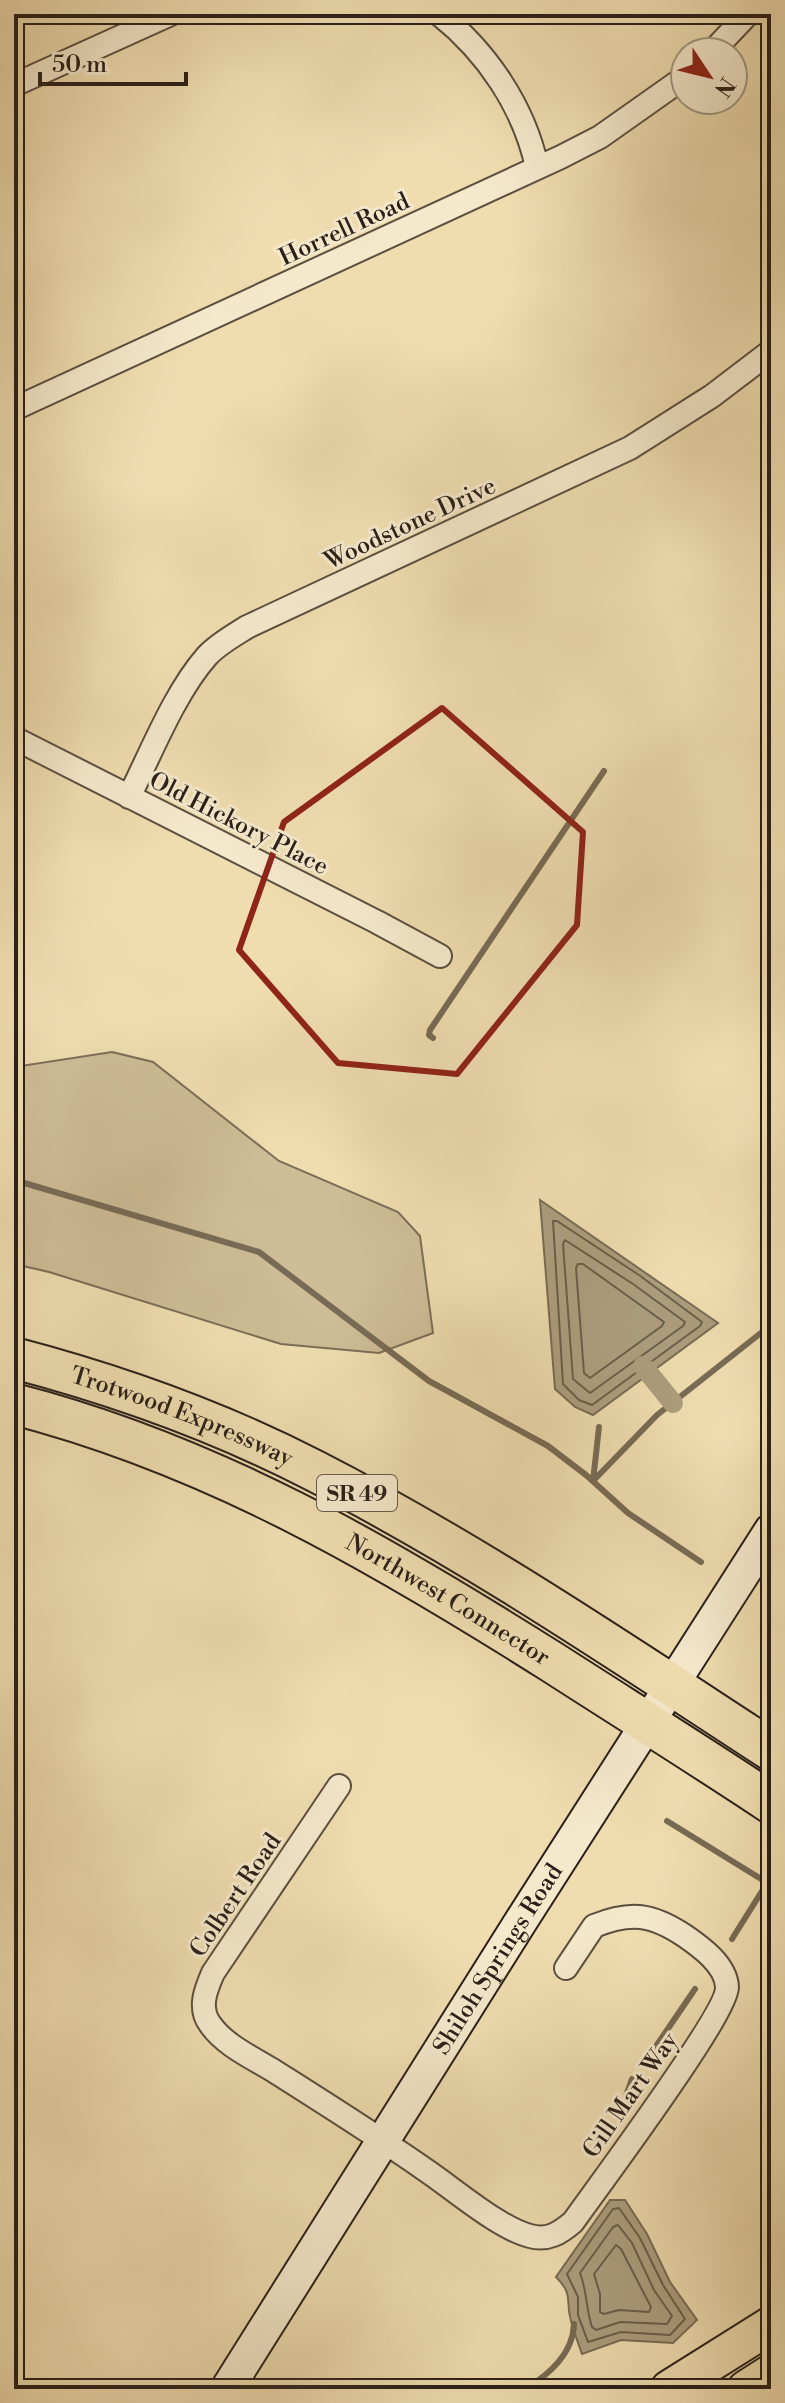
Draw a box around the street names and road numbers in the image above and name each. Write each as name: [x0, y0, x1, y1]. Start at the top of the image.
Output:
street label: Horrell Road: [274, 186, 415, 273]
street label: Woodstone Drive: [319, 471, 501, 577]
street label: Old Hickory Place: [144, 766, 333, 882]
street label: Trotwood Expressway: [67, 1361, 298, 1474]
road number: SR 49: [317, 1475, 397, 1511]
street label: Northwest Connector: [340, 1528, 555, 1673]
street label: Colbert Road: [183, 1828, 288, 1963]
street label: Shiloh Springs Road: [427, 1858, 570, 2061]
street label: Gill Mart Way: [577, 2027, 685, 2164]

